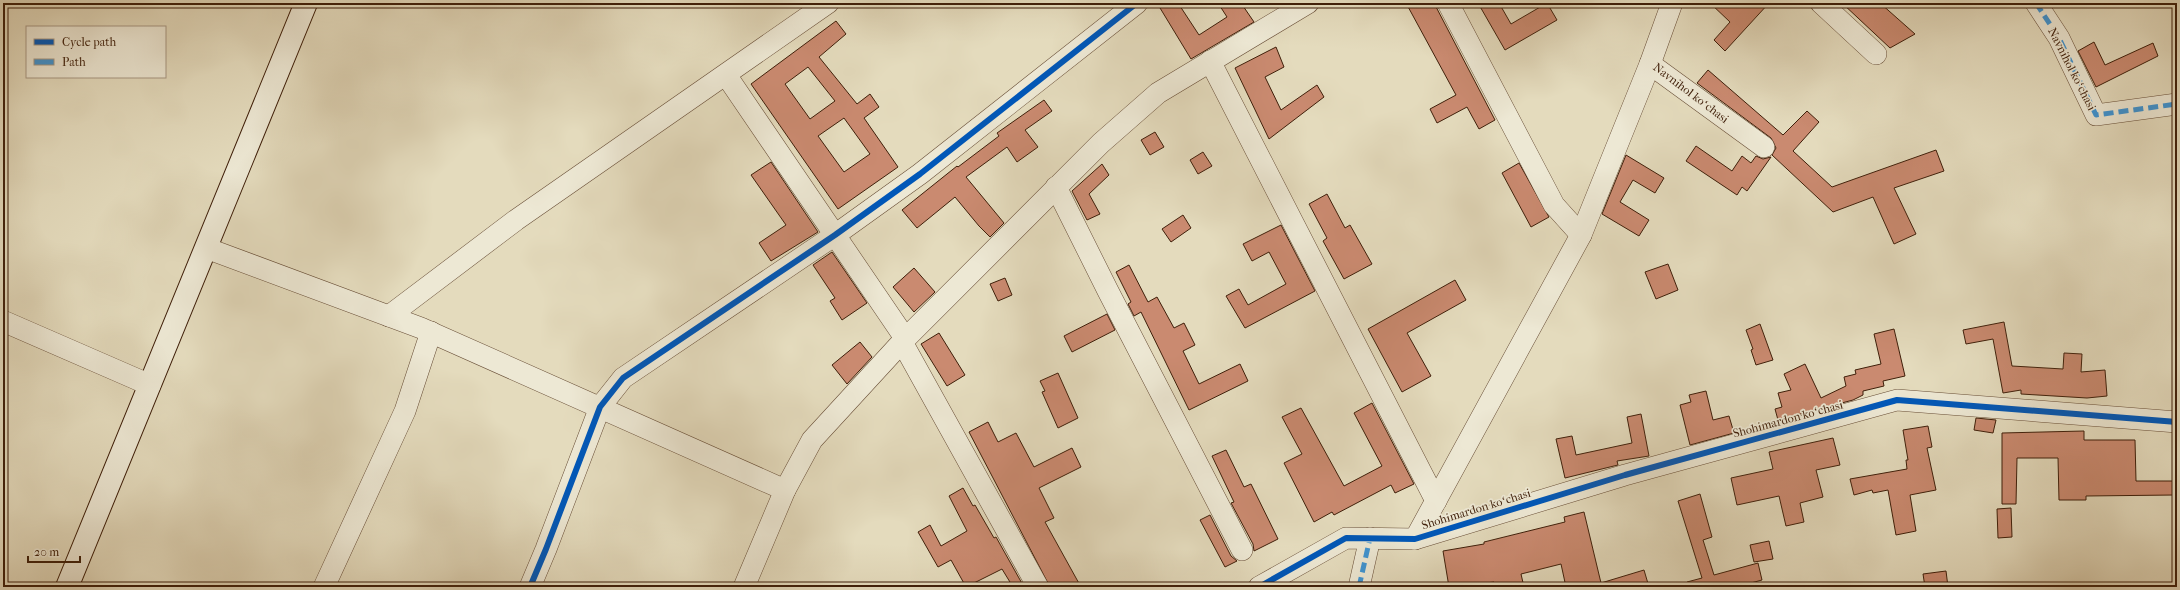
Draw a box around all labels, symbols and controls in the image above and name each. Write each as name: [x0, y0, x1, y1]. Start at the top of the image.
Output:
street label: Navnihol koʻchasi: [2045, 25, 2099, 113]
legend: [26, 26, 166, 78]
text: Cycle path: [62, 35, 117, 49]
text: Path: [62, 55, 86, 69]
street label: Navnihol koʻchasi: [1651, 60, 1732, 126]
street label: Shohimardon koʻchasi: [1731, 397, 1845, 440]
street label: Shohimardon koʻchasi: [1420, 486, 1533, 532]
scale bar: [28, 538, 80, 564]
text: 20 m: [34, 545, 59, 559]

